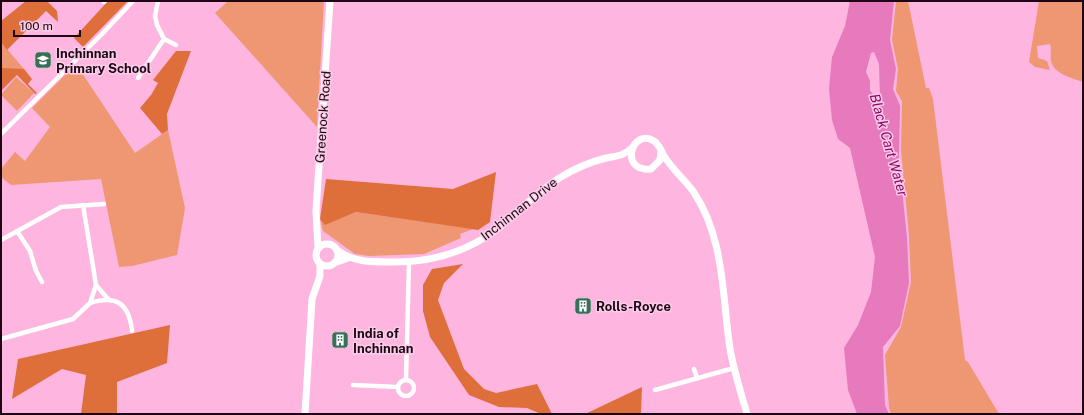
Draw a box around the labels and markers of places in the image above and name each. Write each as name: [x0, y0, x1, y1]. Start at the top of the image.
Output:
place label: Inchinnan Primary School: [56, 46, 151, 76]
school or university icon: Inchinnan Primary School: [33, 50, 53, 70]
building icon: Rolls-Royce: [573, 296, 593, 316]
place label: Rolls-Royce: [596, 299, 671, 314]
place label: India of Inchinnan: [353, 326, 413, 356]
building icon: India of Inchinnan: [330, 330, 350, 350]

